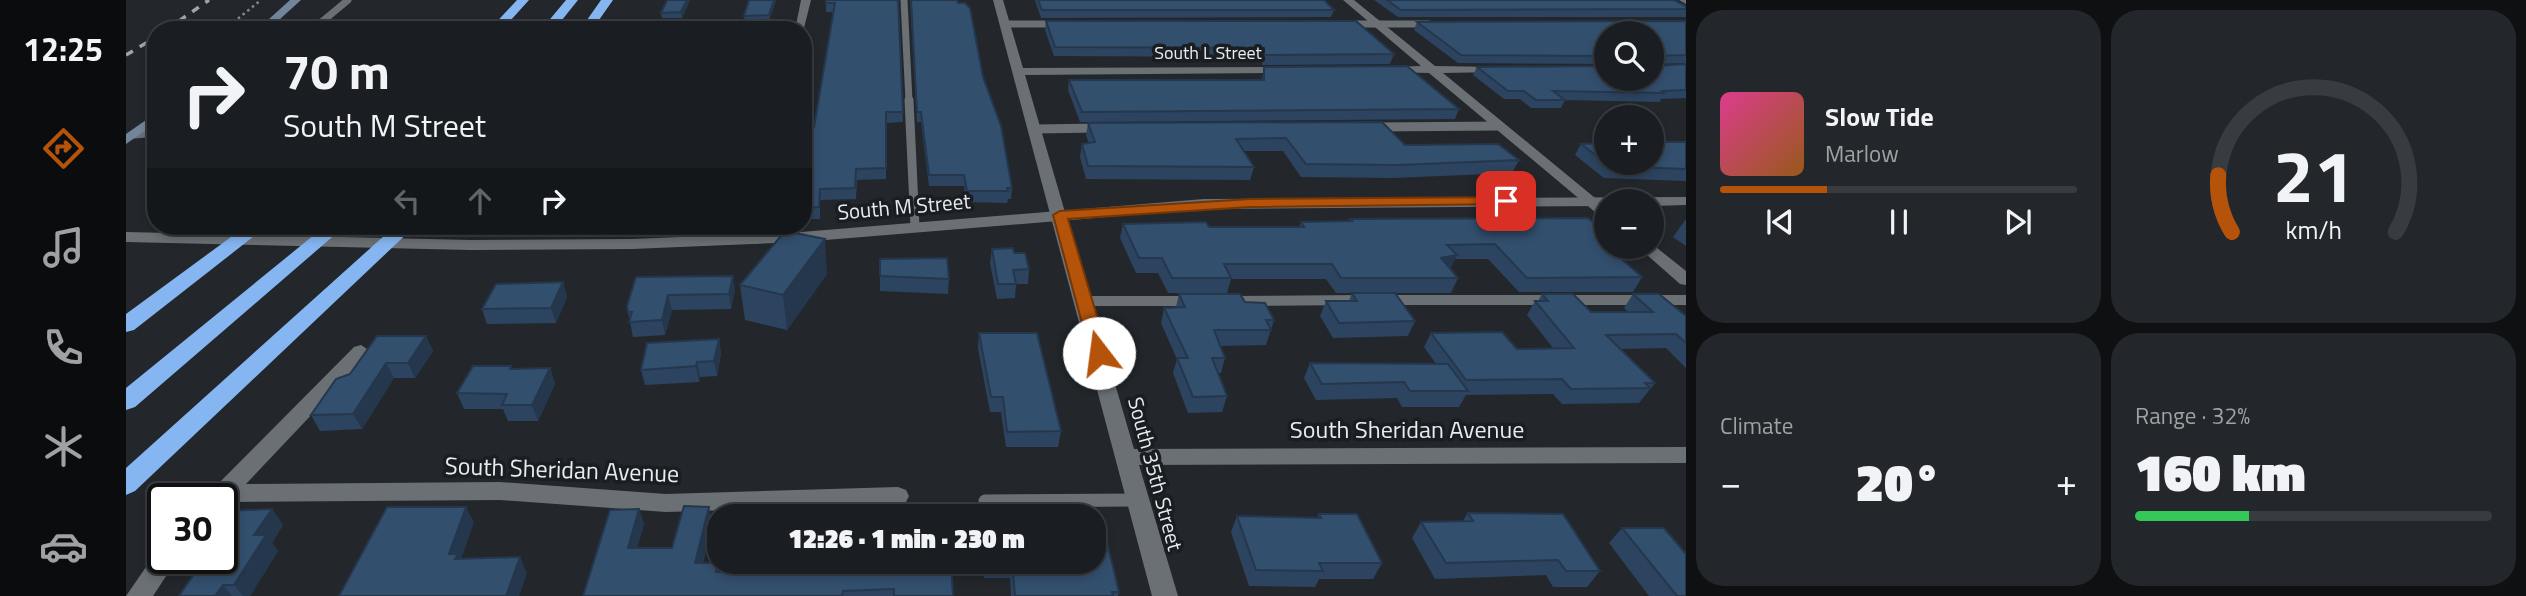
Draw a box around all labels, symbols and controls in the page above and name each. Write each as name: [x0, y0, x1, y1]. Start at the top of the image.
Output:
map controls: [1594, 21, 1664, 259]
button: search: [1594, 21, 1664, 91]
text: 12:25: [23, 25, 103, 73]
text: 70 m: [283, 33, 390, 108]
street label: South L Street: [1154, 39, 1263, 66]
icon: right: [168, 49, 259, 140]
text: Slow Tide: [1825, 97, 1934, 136]
text: South M Street: [283, 101, 486, 149]
button: +: [1594, 105, 1664, 175]
text: 21: [2273, 121, 2354, 231]
icon: directions: [39, 124, 88, 173]
text: Marlow: [1825, 136, 1899, 171]
pin: [1476, 171, 1536, 231]
icon: left: [388, 182, 426, 220]
icon: ahead: [461, 182, 499, 220]
icon: right: [534, 182, 572, 220]
icon: arrive: [1487, 182, 1525, 220]
street label: South M Street: [836, 184, 972, 228]
button: −: [1594, 189, 1664, 259]
icon: previous: [1761, 203, 1799, 241]
icon: pause: [1880, 203, 1918, 241]
icon: next: [1999, 203, 2037, 241]
text: km/h: [2285, 211, 2342, 249]
icon: music: [39, 223, 88, 272]
position arrow: [1062, 316, 1136, 390]
icon: phone: [39, 323, 88, 372]
street label: South 35th Street: [1120, 393, 1192, 555]
text: Range · 32%: [2135, 398, 2250, 433]
text: Climate: [1720, 408, 1793, 443]
street label: South Sheridan Avenue: [1290, 411, 1524, 447]
icon: climate: [39, 422, 88, 471]
text: 160 km: [2135, 432, 2306, 511]
text: 20°: [1856, 442, 1941, 521]
street label: South Sheridan Avenue: [444, 447, 680, 491]
text: −: [1720, 453, 1741, 511]
text: +: [2056, 453, 2077, 511]
speed limit sign: 30: [147, 483, 238, 574]
text: 12:26 · 1 min · 230 m: [788, 519, 1025, 558]
icon: car: [39, 522, 88, 571]

